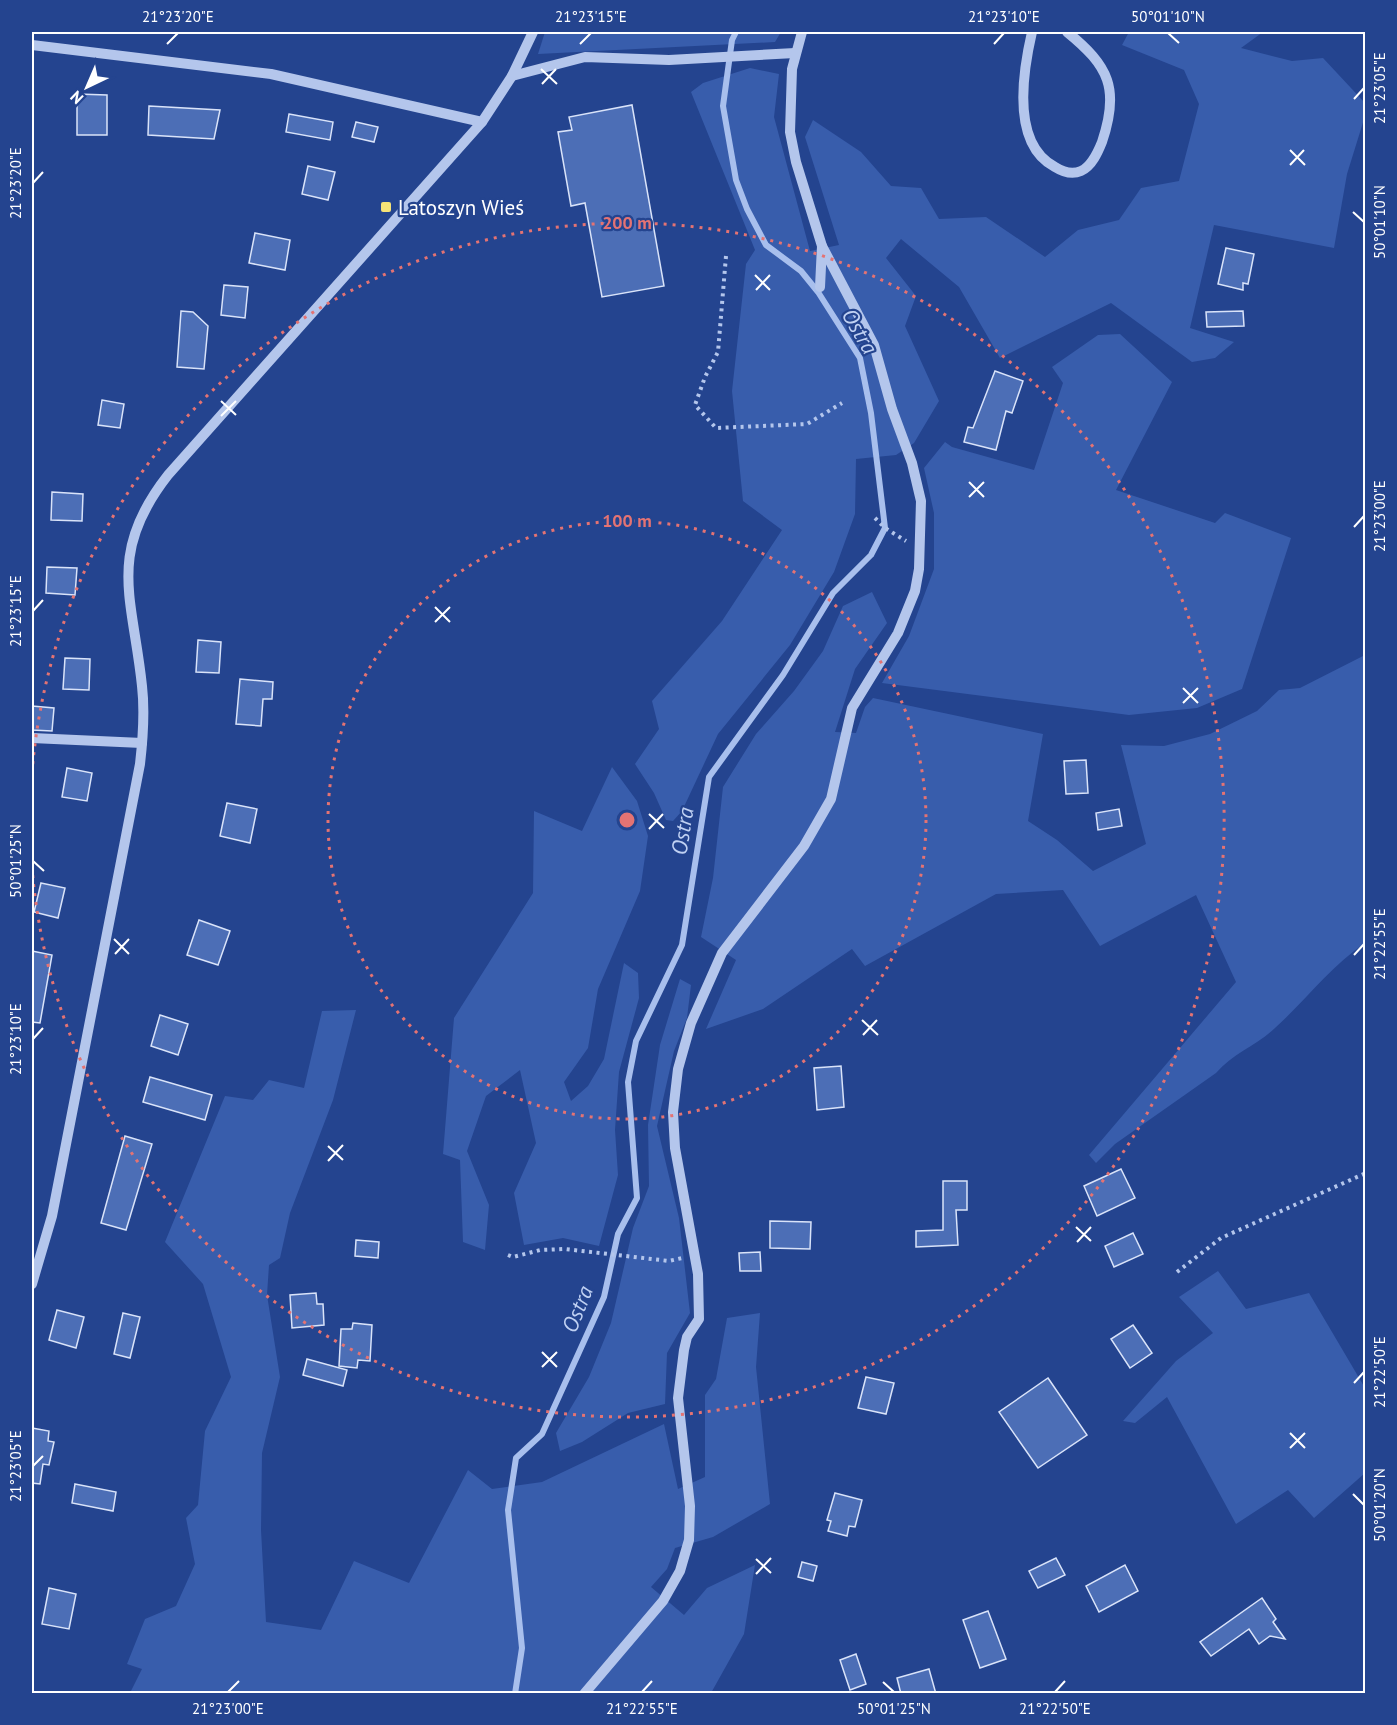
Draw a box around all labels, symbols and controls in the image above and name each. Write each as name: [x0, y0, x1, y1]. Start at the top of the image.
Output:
text: 21°23'20"E: [142, 7, 214, 26]
text: 21°23'15"E: [555, 7, 627, 26]
text: 21°23'10"E: [968, 7, 1040, 26]
text: 50°01'10"N: [1131, 7, 1205, 26]
text: 21°23'05"E: [1370, 52, 1389, 124]
north arrow: [57, 57, 117, 117]
text: N: [66, 87, 87, 109]
text: 21°23'20"E: [6, 147, 25, 219]
text: 50°01'10"N: [1370, 185, 1389, 259]
place label: Latoszyn Wieś: [398, 194, 524, 221]
marker: Latoszyn Wieś: [379, 200, 393, 214]
text: 200 m: [602, 211, 652, 234]
water label: Ostra: [836, 303, 884, 359]
text: 21°23'00"E: [1370, 480, 1389, 552]
text: 100 m: [602, 509, 652, 532]
text: 21°23'15"E: [6, 575, 25, 647]
water label: Ostra: [664, 805, 700, 857]
centre of rings: [617, 810, 637, 830]
text: 50°01'25"N: [6, 824, 25, 898]
text: 21°22'55"E: [1370, 908, 1389, 980]
text: 21°23'10"E: [6, 1003, 25, 1075]
water label: Ostra: [555, 1281, 599, 1336]
text: 21°22'50"E: [1370, 1336, 1389, 1408]
text: 21°23'05"E: [6, 1430, 25, 1502]
text: 50°01'20"N: [1370, 1468, 1389, 1542]
text: 21°23'00"E: [192, 1699, 264, 1718]
text: 21°22'55"E: [606, 1699, 678, 1718]
text: 50°01'25"N: [857, 1699, 931, 1718]
text: 21°22'50"E: [1019, 1699, 1091, 1718]

